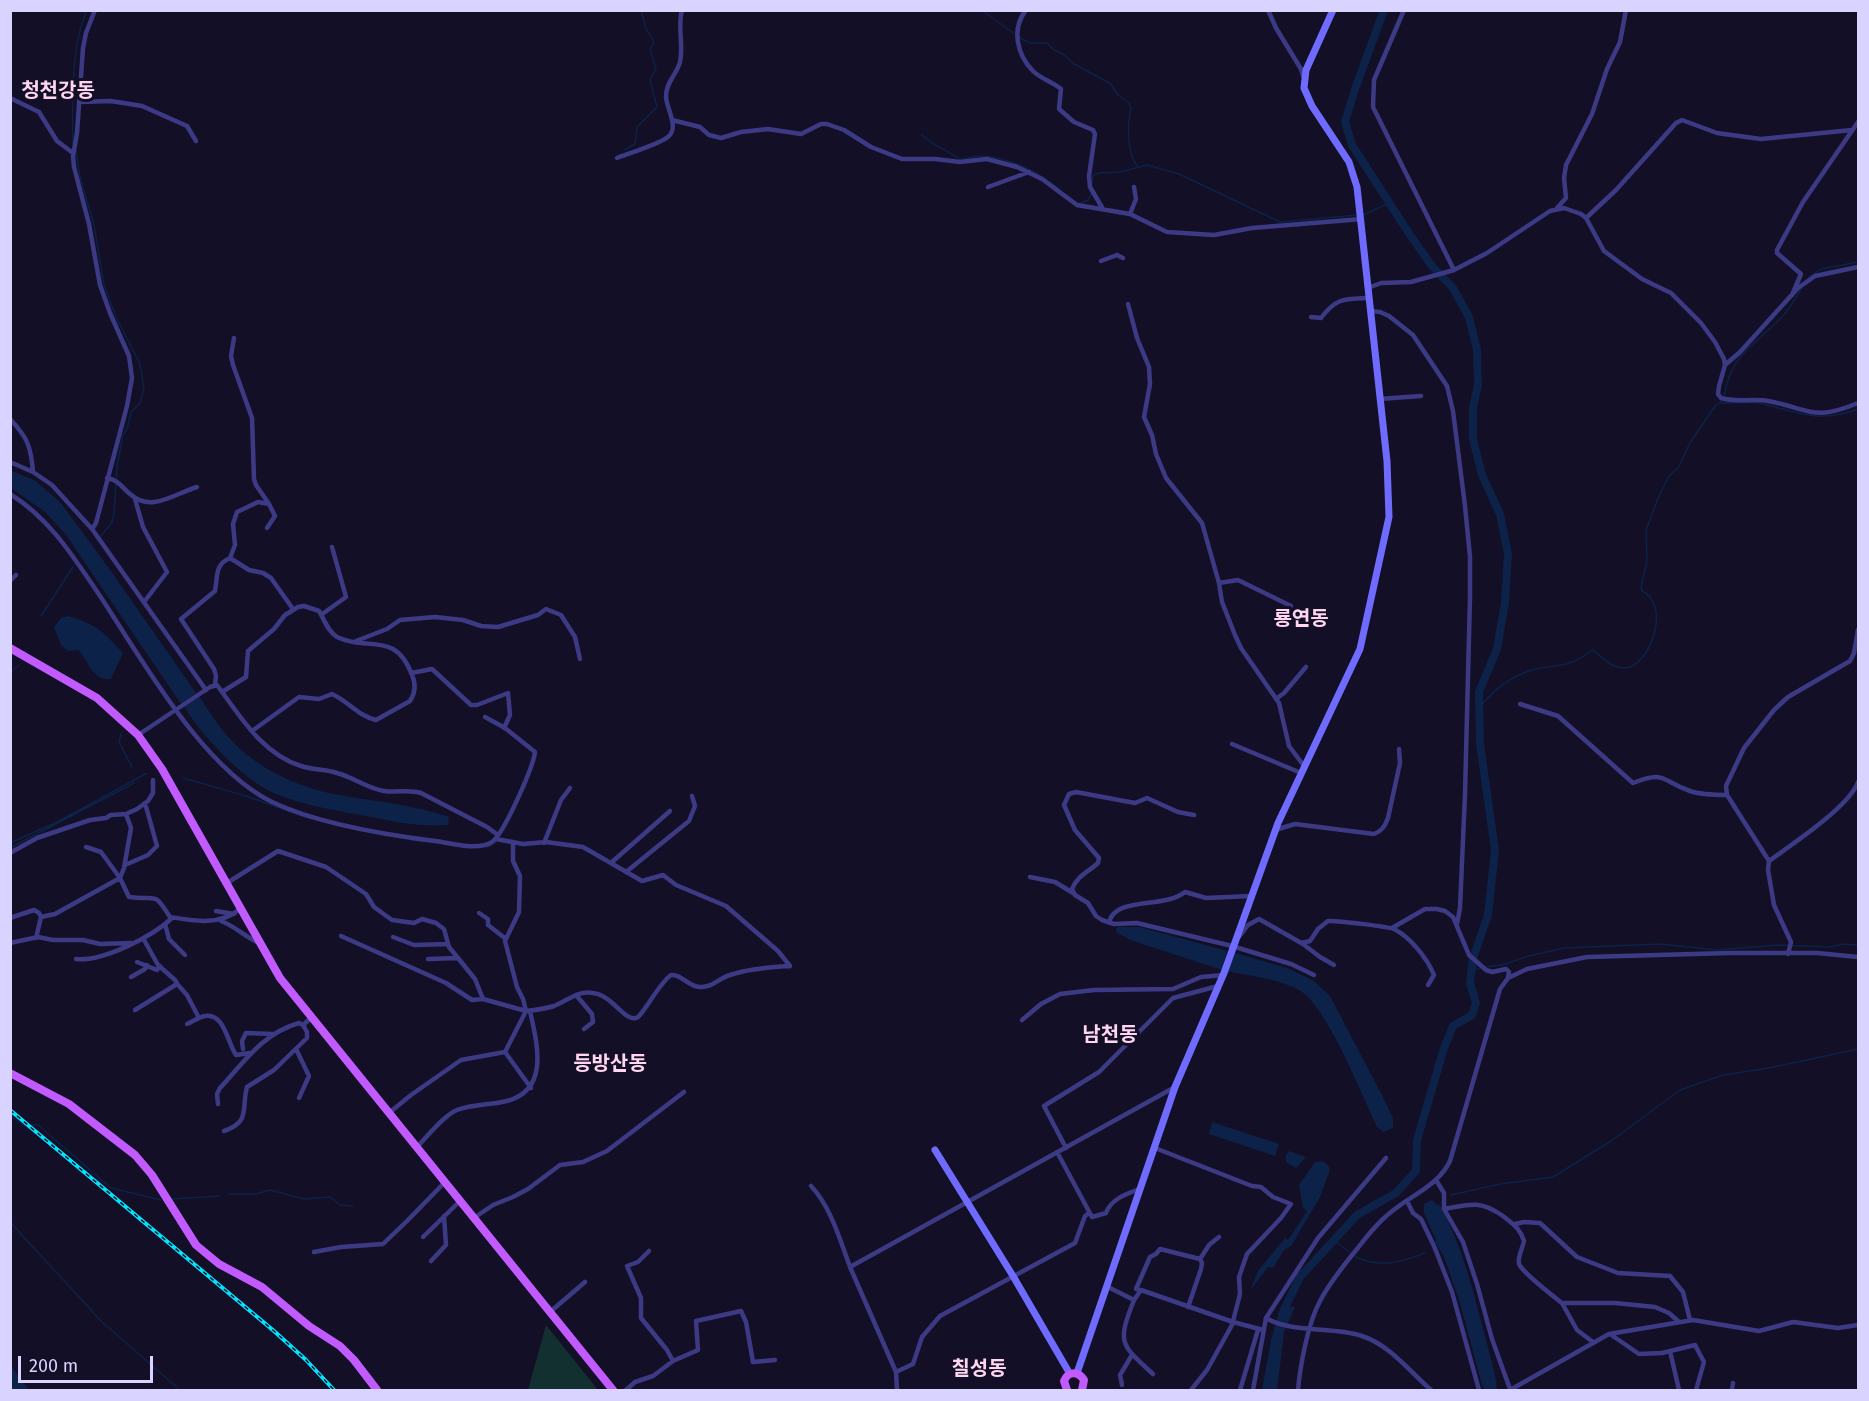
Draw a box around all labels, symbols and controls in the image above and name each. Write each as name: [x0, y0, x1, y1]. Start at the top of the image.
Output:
district label: 청천강동: [21, 79, 95, 103]
district label: 룡연동: [1273, 607, 1329, 631]
district label: 남천동: [1082, 1023, 1138, 1047]
district label: 등방산동: [573, 1052, 647, 1076]
scale bar: [21, 1344, 156, 1382]
text: 200 m: [29, 1355, 78, 1377]
district label: 칠성동: [951, 1357, 1007, 1381]

